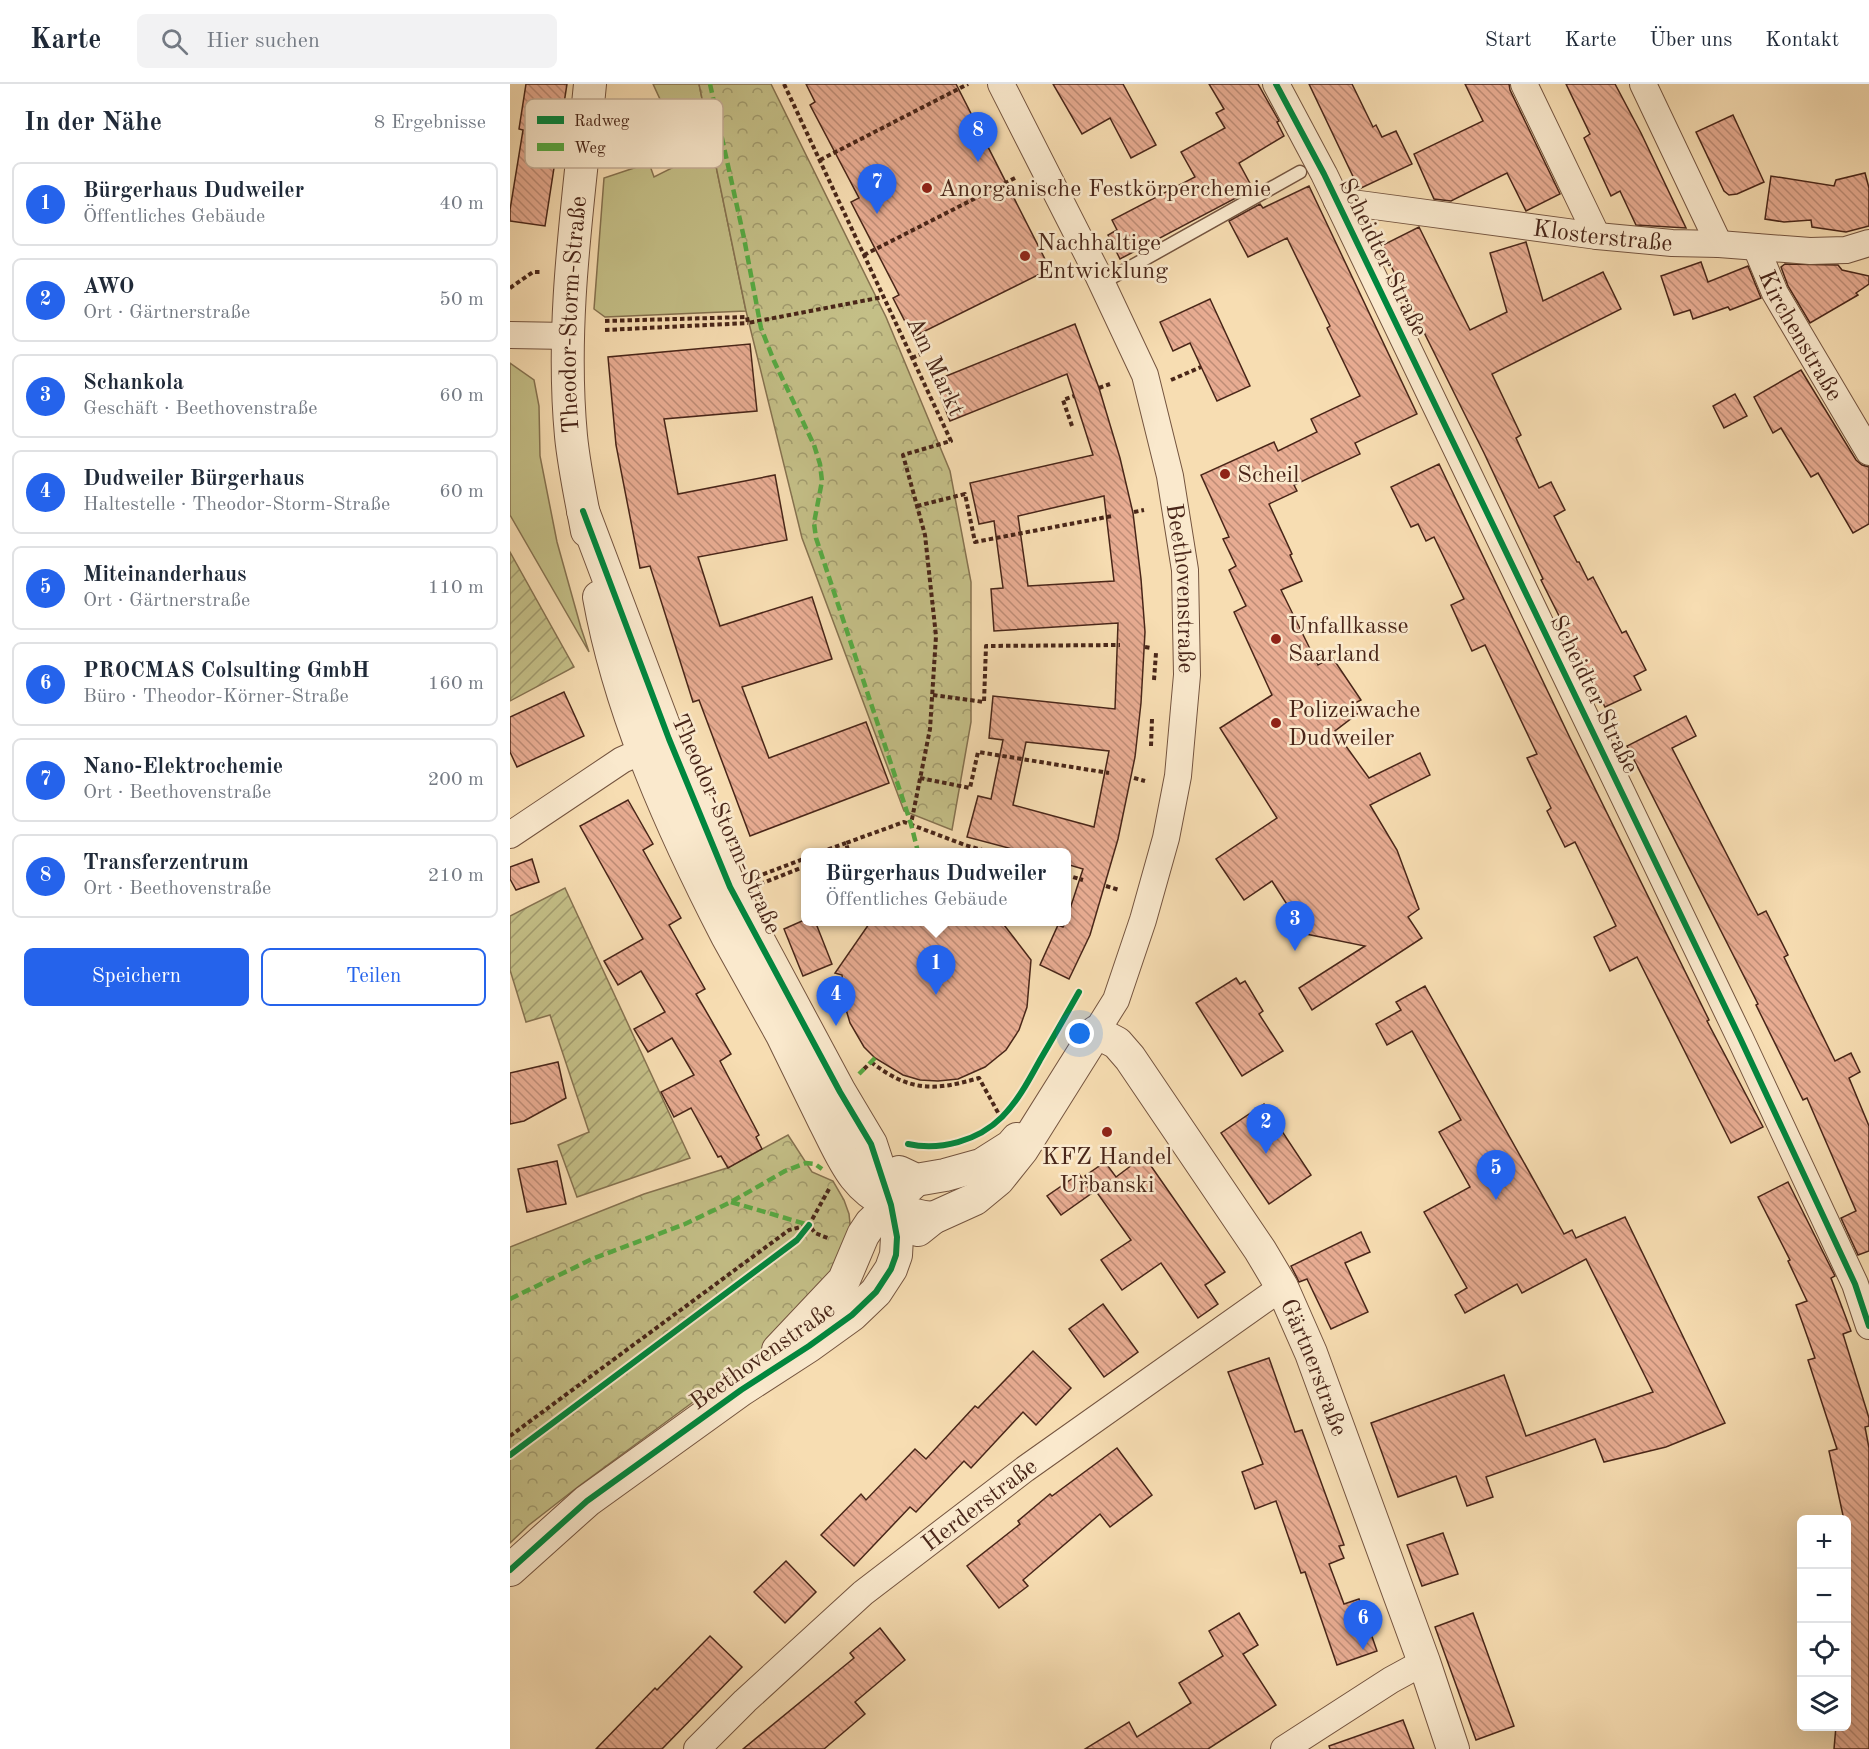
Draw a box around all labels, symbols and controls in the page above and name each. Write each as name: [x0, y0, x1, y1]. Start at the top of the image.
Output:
search box: [137, 14, 557, 68]
icon: search: [158, 25, 191, 58]
text: Karte: [30, 27, 101, 55]
text: Hier suchen: [206, 30, 320, 52]
text: Start: [1485, 30, 1532, 51]
text: Karte: [1565, 30, 1616, 51]
text: Über uns: [1649, 30, 1732, 51]
text: Kontakt: [1765, 30, 1839, 51]
legend: [525, 99, 723, 168]
text: In der Nähe: [24, 110, 162, 136]
pin: 8: [958, 112, 998, 162]
text: 8 Ergebnisse: [374, 113, 486, 133]
text: Radweg: [574, 114, 630, 130]
text: Weg: [574, 141, 606, 157]
pin: 7: [858, 164, 896, 214]
street label: Scheidter Straße: [1333, 175, 1431, 341]
place label: Anorganische Festkörperchemie: [939, 178, 1271, 202]
text: Bürgerhaus Dudweiler: [83, 180, 304, 202]
marker: Anorganische Festkörperchemie: [920, 181, 934, 195]
text: 1: [40, 194, 51, 214]
text: 40 m: [439, 194, 484, 214]
street label: Theodor-Storm-Straße: [558, 195, 592, 434]
text: Öffentliches Gebäude: [83, 207, 265, 227]
street label: Klosterstraße: [1531, 217, 1673, 257]
place label: Nachhaltige Entwicklung: [1037, 232, 1168, 284]
marker: Nachhaltige Entwicklung: [1018, 249, 1032, 263]
street label: Kirchenstraße: [1753, 267, 1846, 405]
text: AWO: [83, 276, 134, 298]
text: 2: [40, 290, 51, 310]
text: 50 m: [439, 290, 484, 310]
text: Ort · Gärtnerstraße: [83, 303, 250, 323]
street label: Am Markt: [901, 313, 968, 420]
text: Schankola: [83, 372, 184, 394]
text: 3: [40, 386, 51, 406]
text: 60 m: [439, 386, 484, 406]
text: Geschäft · Beethovenstraße: [83, 399, 317, 419]
place label: Scheil: [1237, 464, 1299, 488]
marker: Scheil: [1218, 467, 1232, 481]
text: Dudweiler Bürgerhaus: [83, 468, 304, 490]
text: 4: [40, 482, 51, 502]
text: 60 m: [439, 482, 484, 502]
text: Haltestelle · Theodor-Storm-Straße: [83, 495, 390, 515]
street label: Beethovenstraße: [1161, 502, 1197, 674]
text: Miteinanderhaus: [83, 564, 246, 586]
text: 5: [40, 578, 51, 598]
text: 110 m: [428, 578, 484, 598]
text: Ort · Gärtnerstraße: [83, 591, 250, 611]
street label: Scheidter Straße: [1544, 612, 1642, 778]
place label: Unfallkasse Saarland: [1288, 615, 1409, 667]
marker: Unfallkasse Saarland: [1269, 632, 1283, 646]
text: PROCMAS Colsulting GmbH: [83, 660, 370, 682]
text: 6: [40, 674, 51, 694]
text: 160 m: [428, 674, 484, 694]
text: Büro · Theodor-Körner-Straße: [83, 687, 349, 707]
place label: Polizeiwache Dudweiler: [1288, 699, 1420, 751]
street label: Theodor-Storm-Straße: [666, 711, 785, 938]
marker: Polizeiwache Dudweiler: [1269, 716, 1283, 730]
text: Nano-Elektrochemie: [83, 756, 283, 778]
text: 7: [40, 770, 51, 790]
text: 200 m: [428, 770, 484, 790]
text: Ort · Beethovenstraße: [83, 783, 271, 803]
popup: [801, 848, 1071, 926]
text: Transferzentrum: [83, 852, 249, 874]
text: Bürgerhaus Dudweiler: [825, 863, 1047, 885]
text: 8: [40, 866, 51, 886]
text: 210 m: [428, 866, 484, 886]
text: Ort · Beethovenstraße: [83, 879, 271, 899]
text: Öffentliches Gebäude: [825, 890, 1007, 910]
pin: 3: [1276, 902, 1314, 951]
pin: 1: [916, 946, 956, 995]
button: Speichern: [24, 948, 249, 1006]
button: Teilen: [261, 948, 486, 1006]
pin: 4: [816, 976, 856, 1026]
your location: [1065, 1019, 1094, 1048]
pin: 2: [1246, 1104, 1286, 1154]
marker: KFZ Handel Urbanski: [1100, 1125, 1114, 1139]
place label: KFZ Handel Urbanski: [1042, 1146, 1172, 1198]
pin: 5: [1476, 1150, 1516, 1200]
street label: Gärtnerstraße: [1275, 1296, 1350, 1440]
street label: Beethovenstraße: [686, 1298, 840, 1415]
street label: Herderstraße: [918, 1455, 1042, 1557]
map controls: [1797, 1515, 1851, 1731]
button: +: [1797, 1515, 1851, 1569]
button: −: [1797, 1569, 1851, 1623]
pin: 6: [1344, 1600, 1382, 1650]
button: locate: [1797, 1623, 1851, 1677]
button: layers: [1797, 1677, 1851, 1731]

